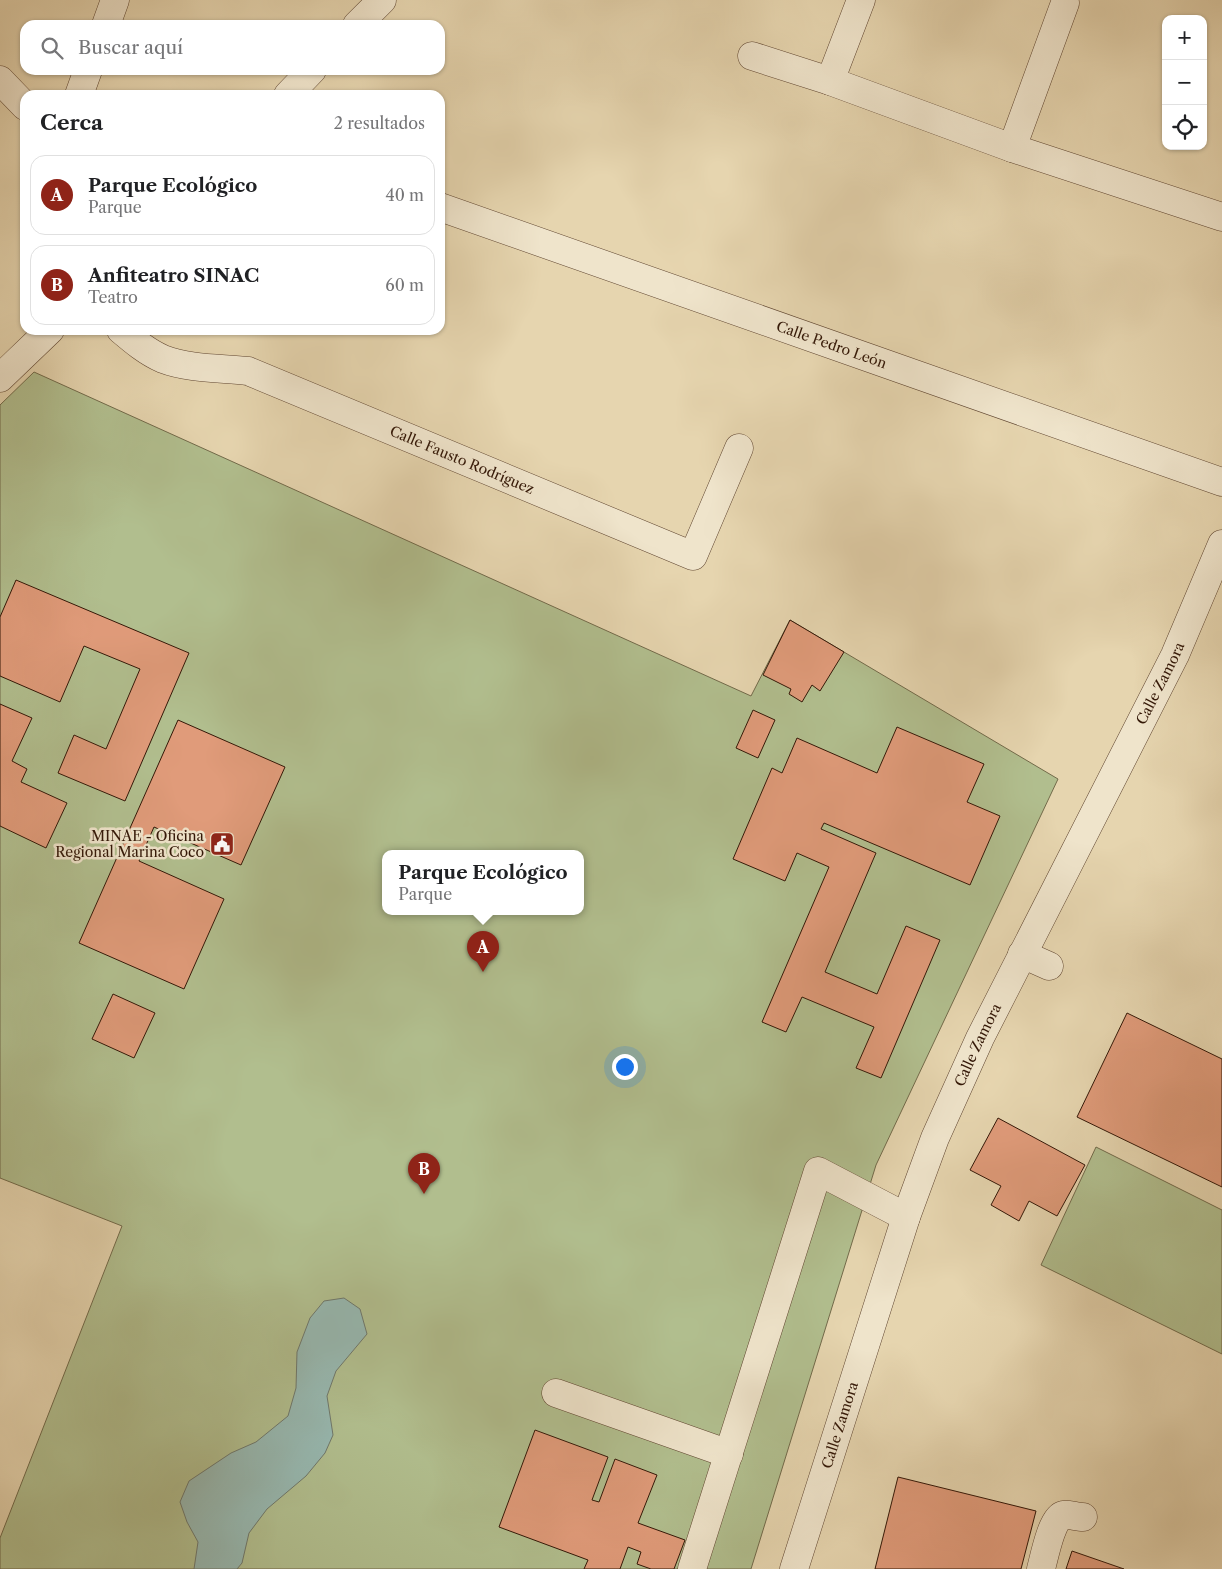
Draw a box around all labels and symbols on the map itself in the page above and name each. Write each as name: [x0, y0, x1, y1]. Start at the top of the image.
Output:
street label: Calle Pedro León: [774, 317, 889, 372]
street label: Calle Fausto Rodríguez: [387, 422, 537, 498]
street label: Calle Zamora: [1132, 639, 1189, 728]
place label: MINAE - Oficina Regional Marina Coco: [55, 827, 205, 861]
public building icon: MINAE - Oficina Regional Marina Coco: [209, 831, 235, 857]
pin: A: [467, 931, 499, 972]
street label: Calle Zamora: [950, 1000, 1005, 1089]
your location: [612, 1054, 638, 1080]
pin: B: [408, 1153, 440, 1194]
street label: Calle Zamora: [818, 1379, 862, 1471]

